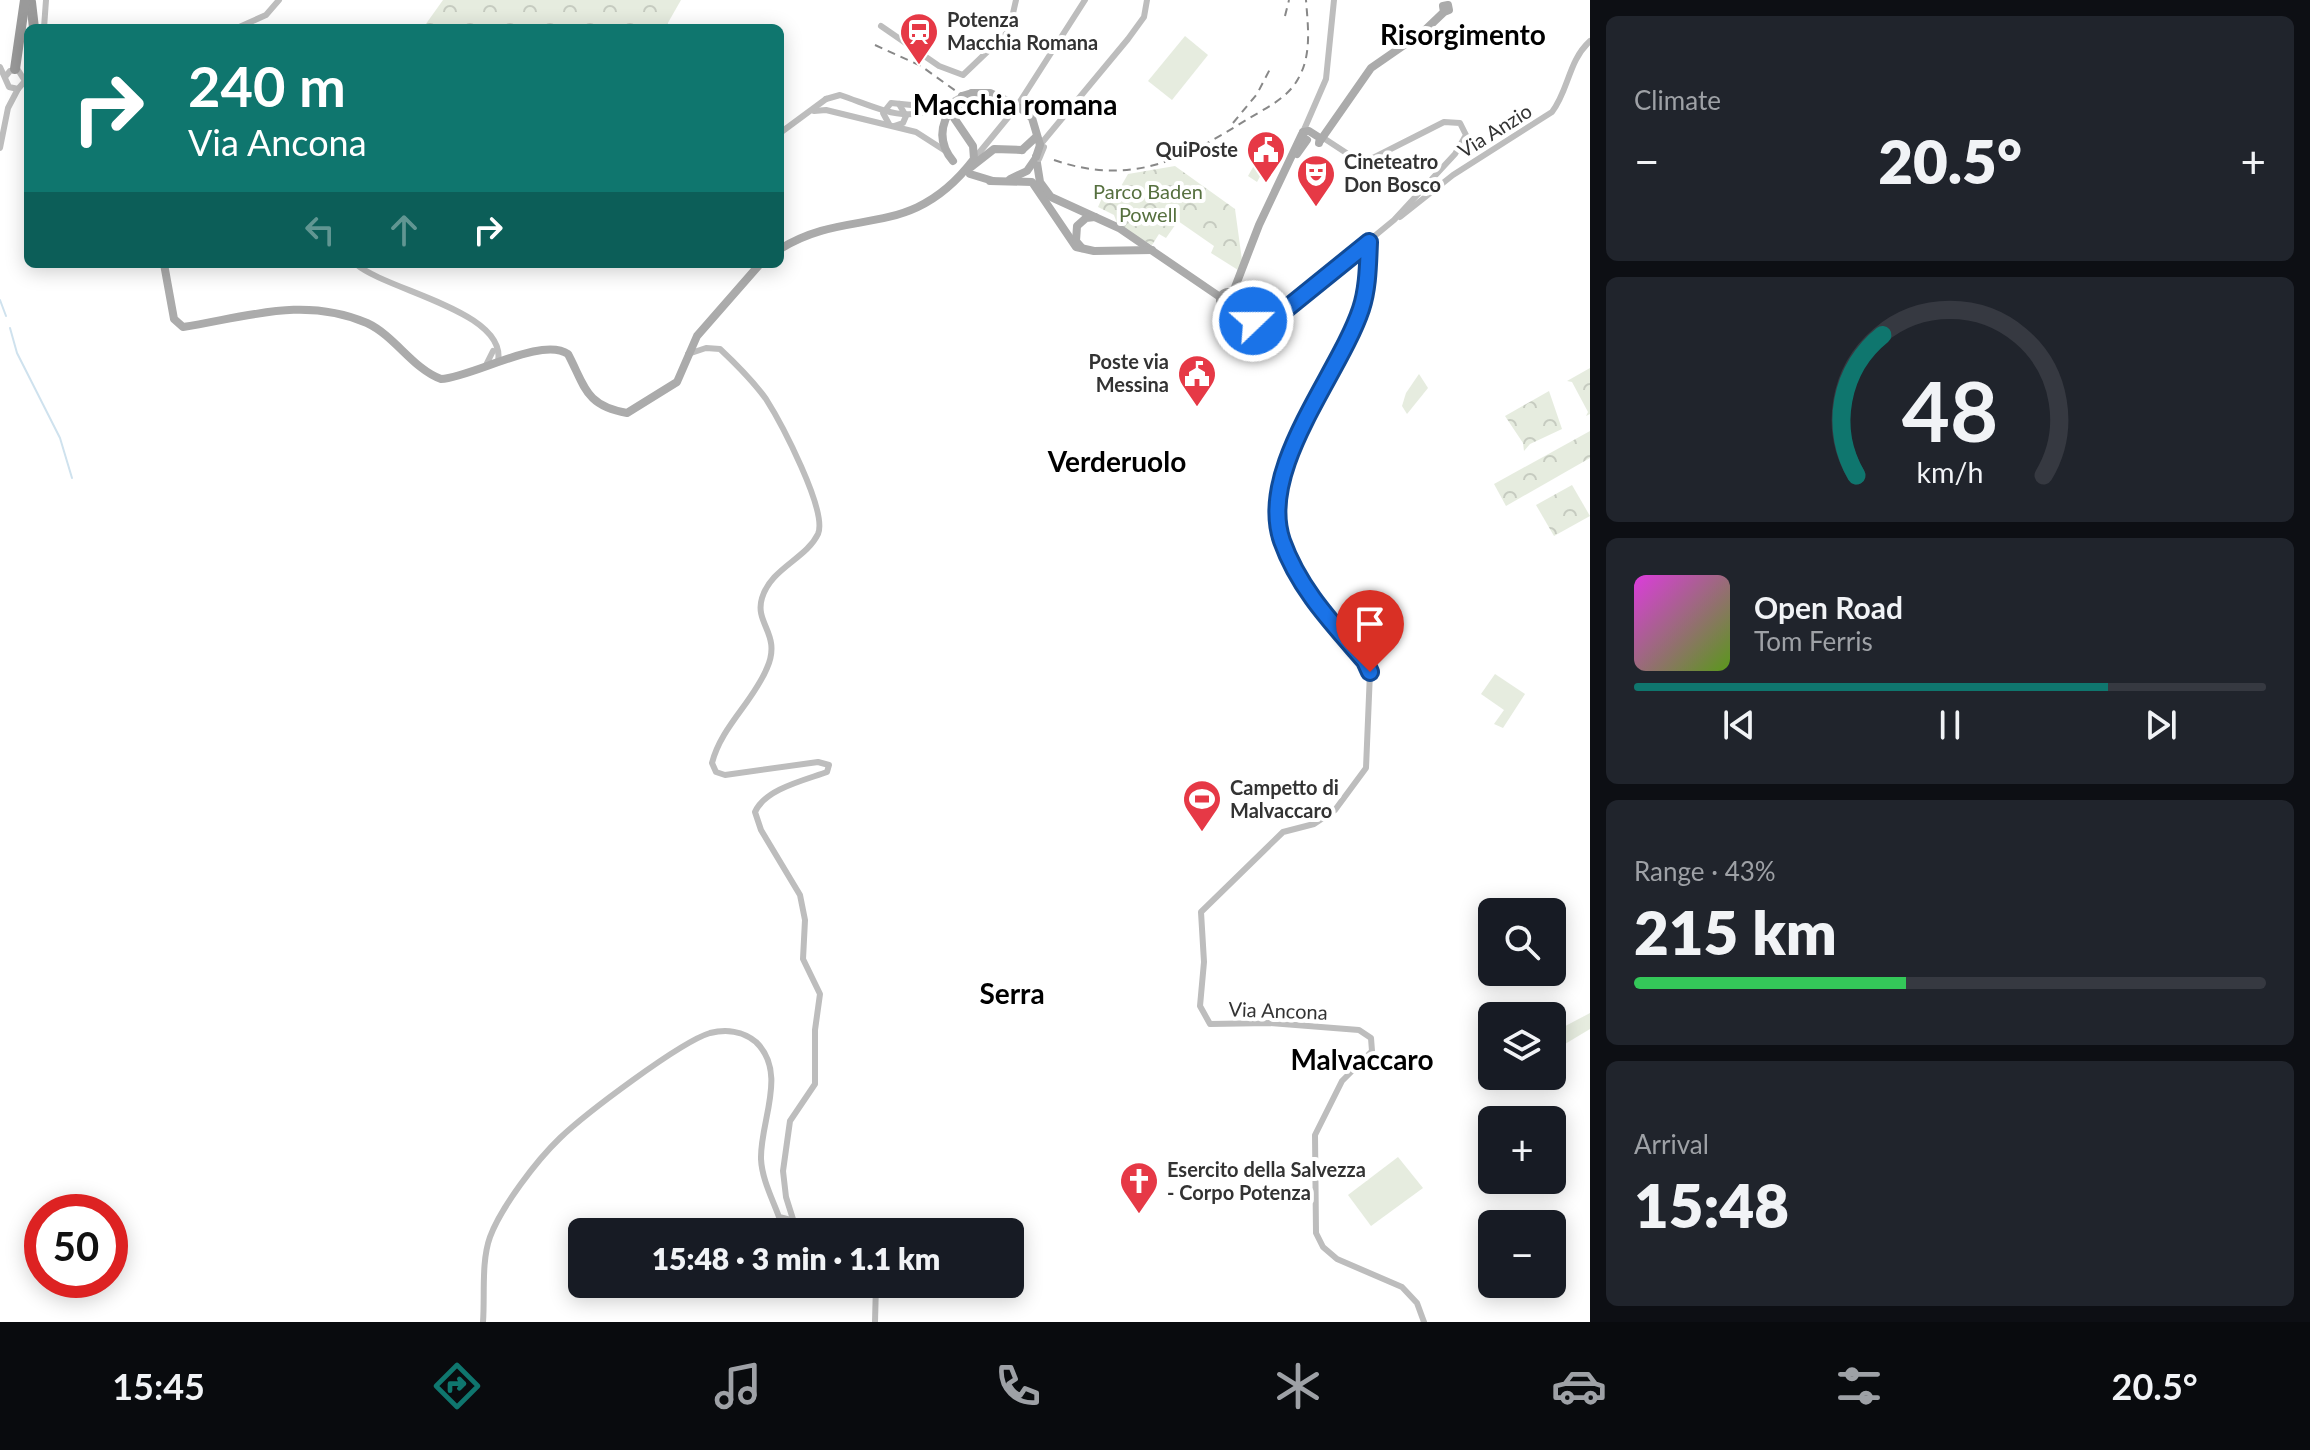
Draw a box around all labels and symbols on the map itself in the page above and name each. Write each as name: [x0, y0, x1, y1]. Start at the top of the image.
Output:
place label: Potenza Macchia Romana: [947, 7, 1098, 54]
station icon: Potenza Macchia Romana: [898, 11, 940, 66]
district label: Risorgimento: [1380, 17, 1546, 51]
district label: Macchia romana: [913, 87, 1117, 121]
street label: Via Anzio: [1453, 98, 1536, 162]
public building icon: QuiPoste: [1245, 129, 1287, 184]
place label: QuiPoste: [1156, 137, 1238, 161]
place label: Cineteatro Don Bosco: [1344, 149, 1441, 196]
theatre icon: Cineteatro Don Bosco: [1295, 153, 1337, 208]
park label: Parco Baden Powell: [1093, 179, 1203, 226]
position arrow: [1211, 279, 1295, 363]
place label: Poste via Messina: [1089, 349, 1169, 396]
public building icon: Poste via Messina: [1176, 353, 1218, 408]
district label: Verderuolo: [1047, 444, 1186, 478]
pin: [1336, 590, 1404, 672]
place label: Campetto di Malvaccaro: [1230, 775, 1339, 822]
sports icon: Campetto di Malvaccaro: [1181, 778, 1223, 833]
district label: Serra: [979, 976, 1045, 1010]
street label: Via Ancona: [1228, 996, 1328, 1024]
district label: Malvaccaro: [1291, 1042, 1433, 1076]
place label: Esercito della Salvezza - Corpo Potenza: [1167, 1157, 1366, 1204]
church icon: Esercito della Salvezza - Corpo Potenza: [1118, 1160, 1160, 1215]
speed limit sign: 50: [24, 1194, 128, 1298]

